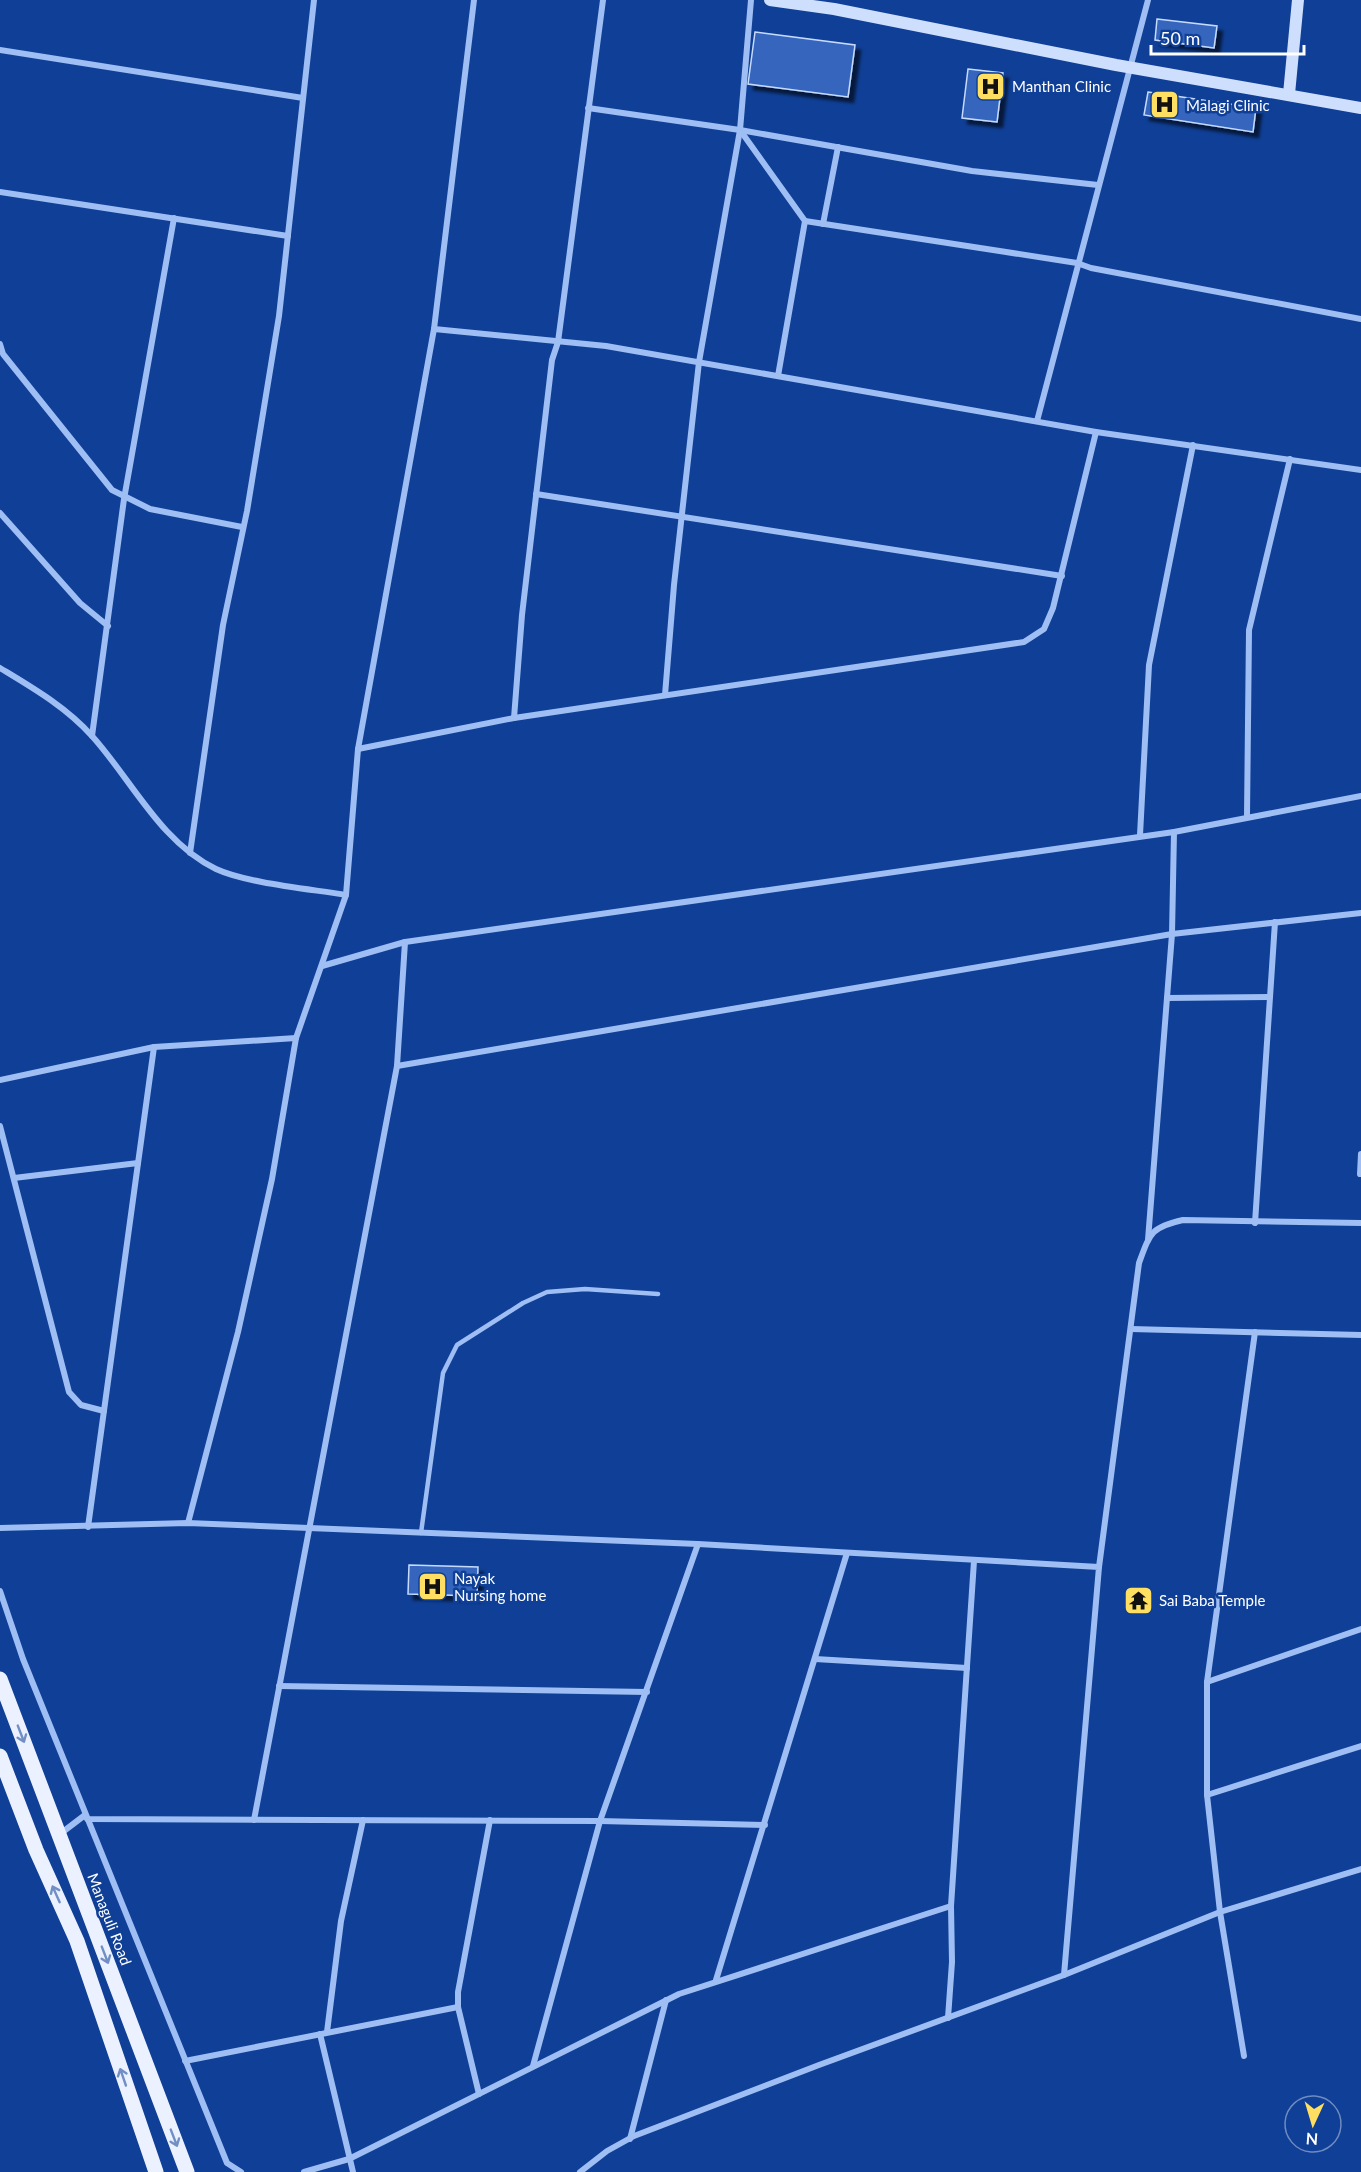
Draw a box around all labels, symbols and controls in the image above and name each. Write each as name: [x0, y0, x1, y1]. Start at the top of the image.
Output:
scale bar: [1151, 18, 1304, 56]
text: 50 m: [1160, 27, 1200, 49]
hospital icon: Manthan Clinic: [975, 70, 1007, 102]
place label: Manthan Clinic: [1012, 77, 1111, 95]
hospital icon: Malagi Clinic: [1149, 89, 1181, 121]
place label: Malagi Clinic: [1186, 96, 1270, 114]
place label: Nayak Nursing home: [454, 1569, 546, 1604]
hospital icon: Nayak Nursing home: [417, 1571, 449, 1603]
temple icon: Sai Baba Temple: [1122, 1584, 1154, 1616]
place label: Sai Baba Temple: [1159, 1591, 1265, 1609]
one-way arrow: [16, 1724, 27, 1742]
street label: Managuli Road: [84, 1870, 136, 1968]
one-way arrow: [49, 1886, 61, 1904]
one-way arrow: [100, 1945, 111, 1964]
one-way arrow: [117, 2068, 128, 2087]
north arrow: [1283, 2094, 1343, 2154]
one-way arrow: [169, 2128, 180, 2146]
text: N: [1305, 2130, 1319, 2149]

